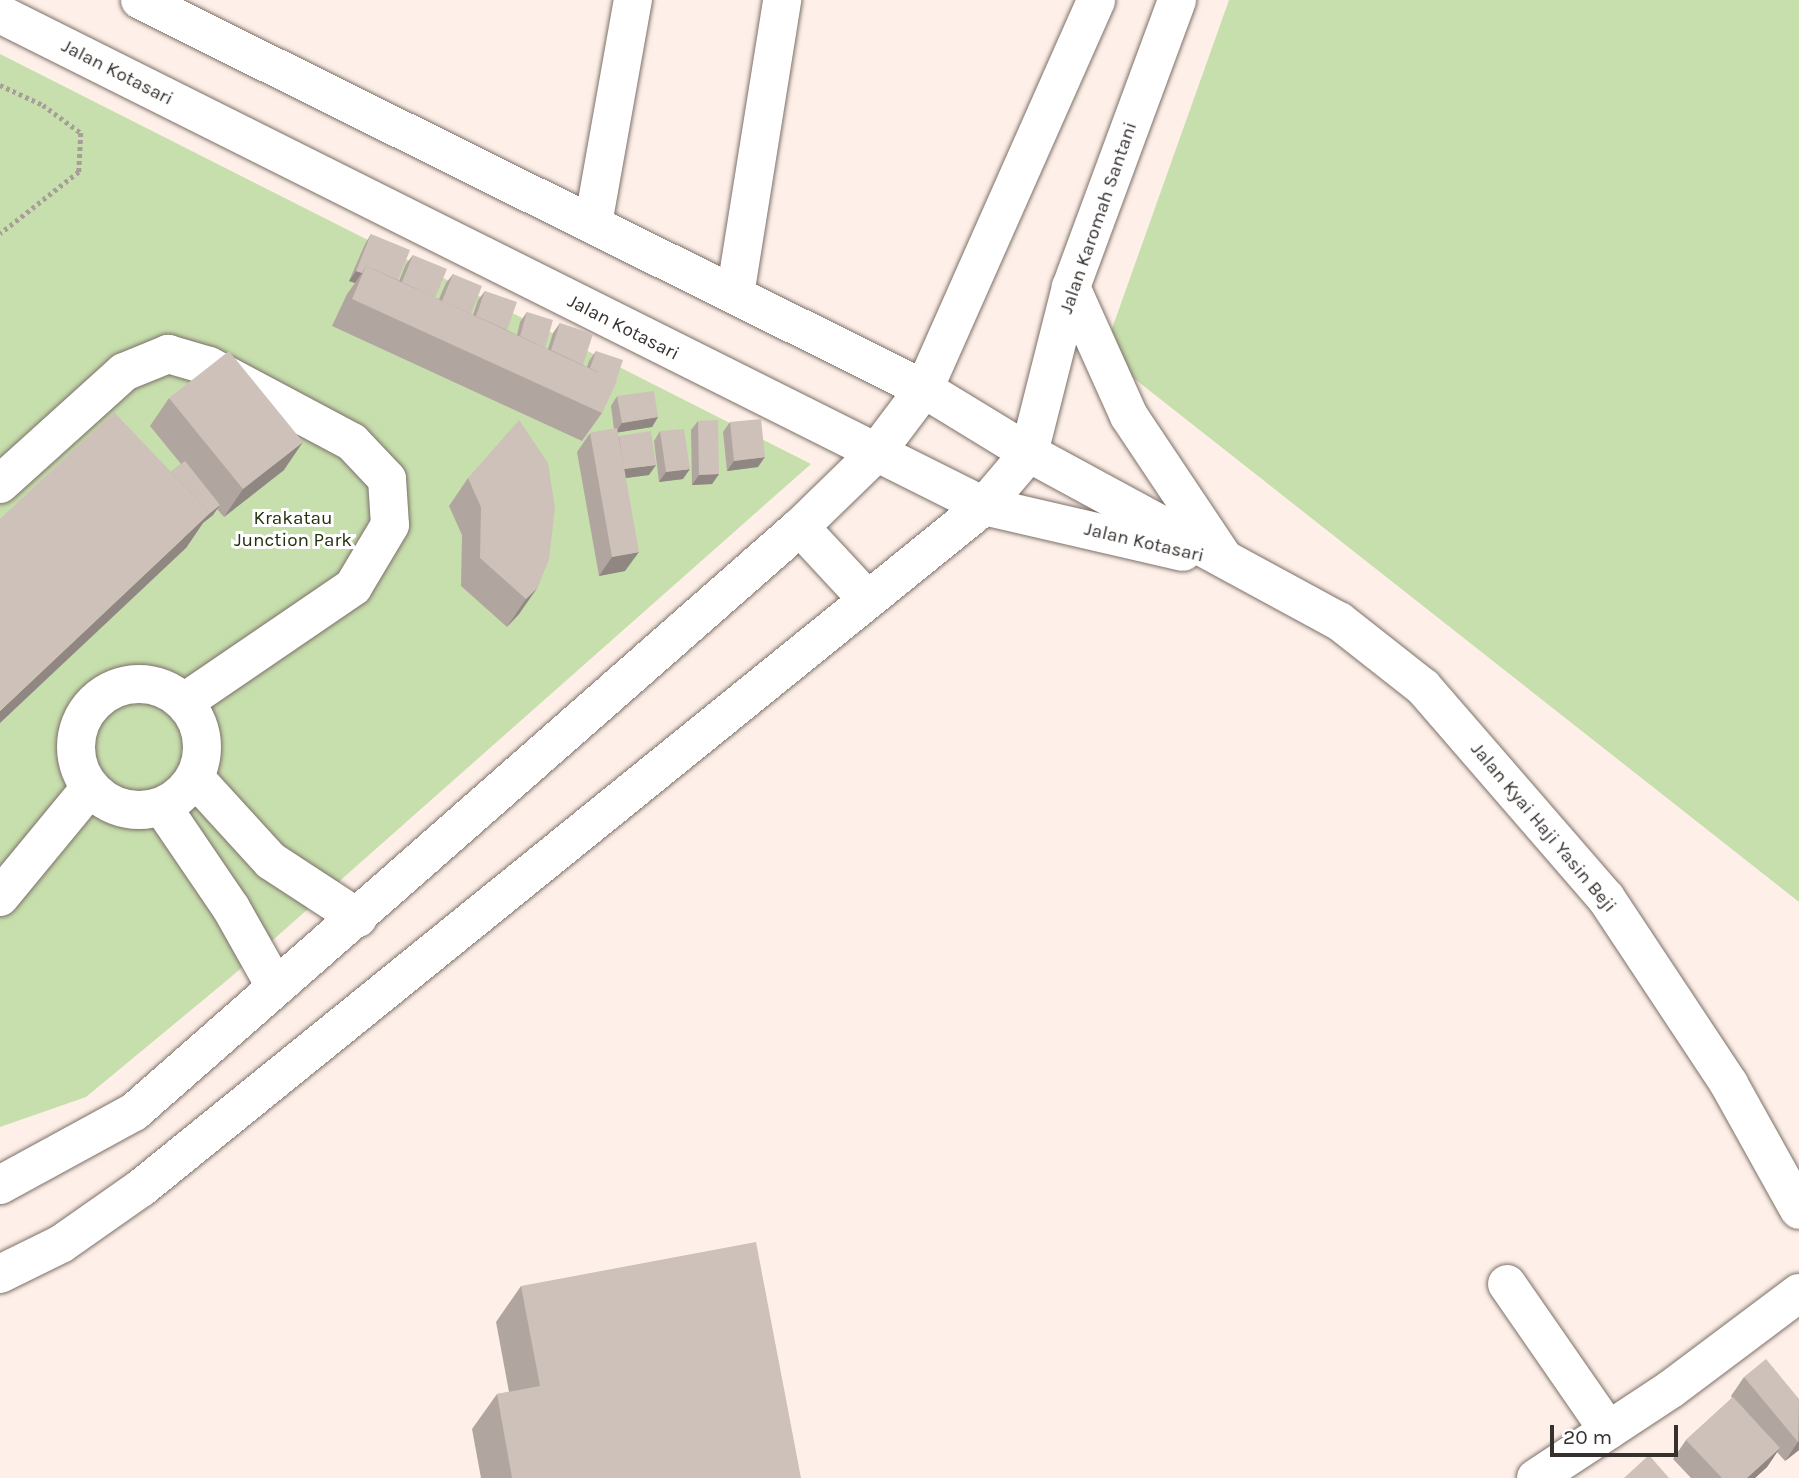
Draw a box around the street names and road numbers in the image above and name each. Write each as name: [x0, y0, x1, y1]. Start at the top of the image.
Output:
street label: Jalan Kotasari: [57, 35, 177, 111]
street label: Jalan Karomah Santani: [1055, 119, 1143, 317]
street label: Jalan Kotasari: [563, 290, 683, 366]
street label: Jalan Kotasari: [1082, 518, 1206, 568]
street label: Jalan Kyai Haji Yasin Beji: [1465, 738, 1621, 918]

